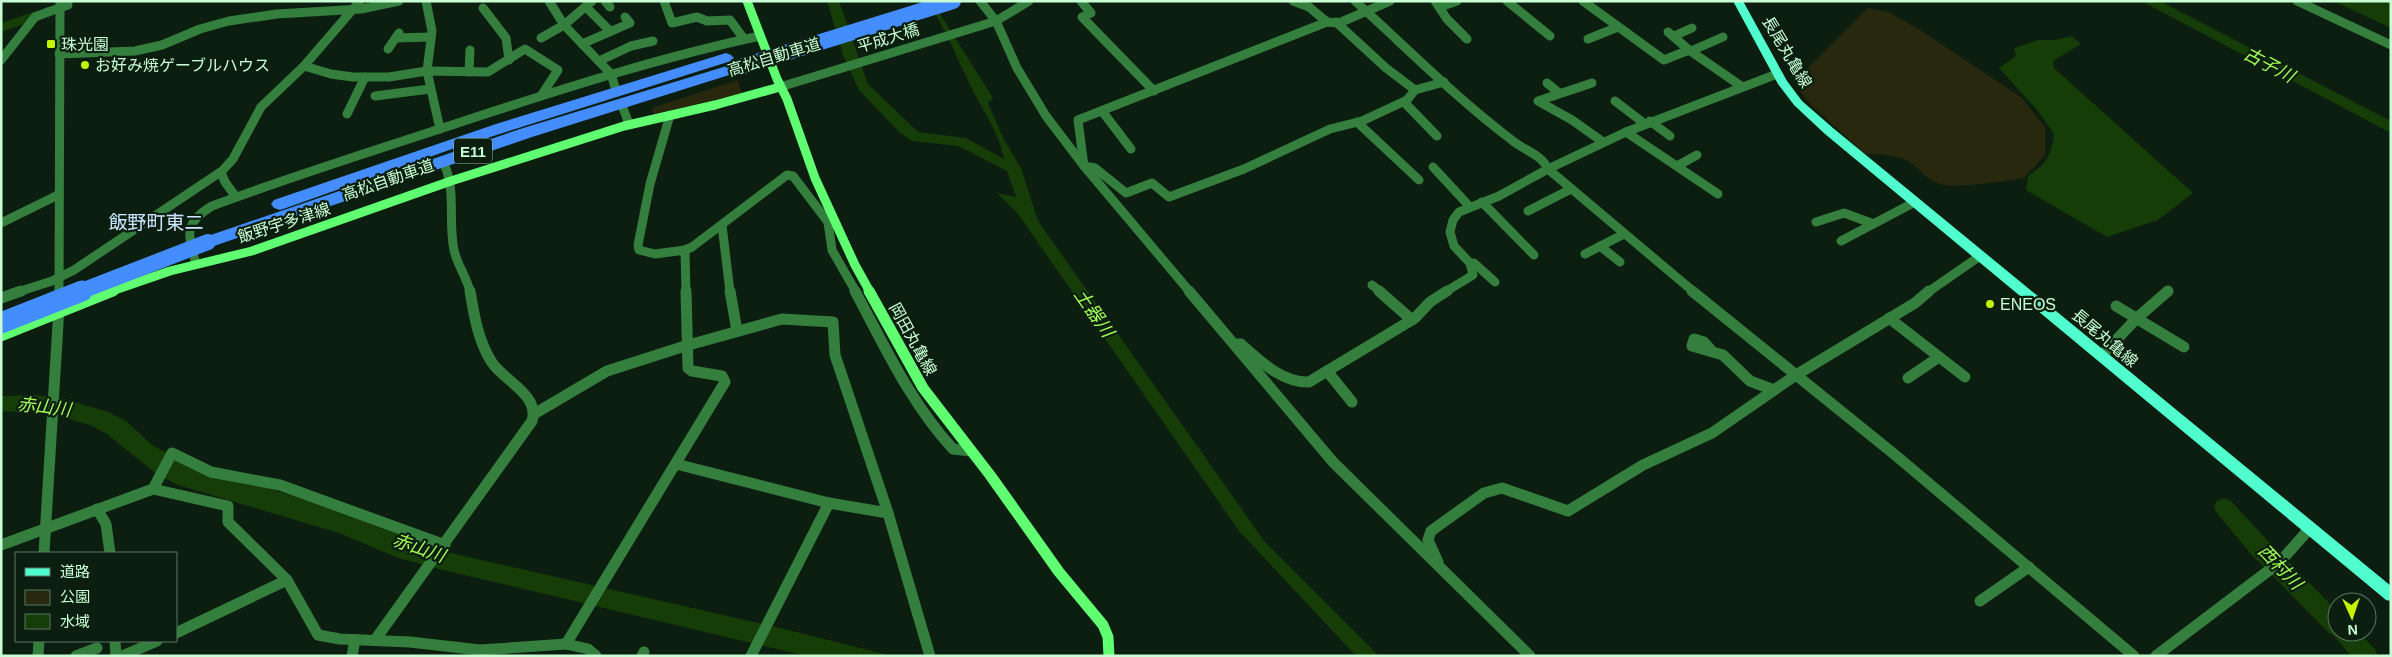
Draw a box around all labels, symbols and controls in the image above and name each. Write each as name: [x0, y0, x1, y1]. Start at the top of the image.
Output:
street label: 長尾丸亀線: [1759, 13, 1815, 91]
street label: 平成大橋: [855, 21, 921, 55]
street label: 高松自動車道: [726, 35, 822, 79]
place label: 珠光園: [61, 36, 109, 53]
marker: 珠光園: [45, 38, 57, 50]
water label: 古子川: [2240, 43, 2299, 87]
place label: お好み焼ゲーブルハウス: [95, 57, 270, 74]
marker: お好み焼ゲーブルハウス: [79, 59, 91, 71]
road number: E11: [454, 138, 492, 164]
street label: 高松自動車道: [340, 156, 436, 204]
street label: 飯野宇多津線: [236, 200, 332, 246]
district label: 飯野町東二: [108, 212, 204, 233]
water label: 土器川: [1070, 285, 1119, 342]
place label: ENEOS: [2000, 296, 2056, 313]
marker: ENEOS: [1984, 298, 1996, 310]
street label: 岡田丸亀線: [886, 300, 940, 378]
street label: 長尾丸亀線: [2069, 306, 2141, 370]
water label: 赤山川: [16, 394, 74, 420]
water label: 赤山川: [390, 530, 450, 567]
water label: 西村川: [2254, 541, 2307, 595]
legend: [15, 552, 178, 642]
text: 道路: [60, 563, 90, 580]
text: 公園: [60, 588, 90, 605]
north arrow: [2327, 592, 2377, 642]
text: 水域: [60, 613, 90, 630]
text: N: [2347, 622, 2358, 638]

